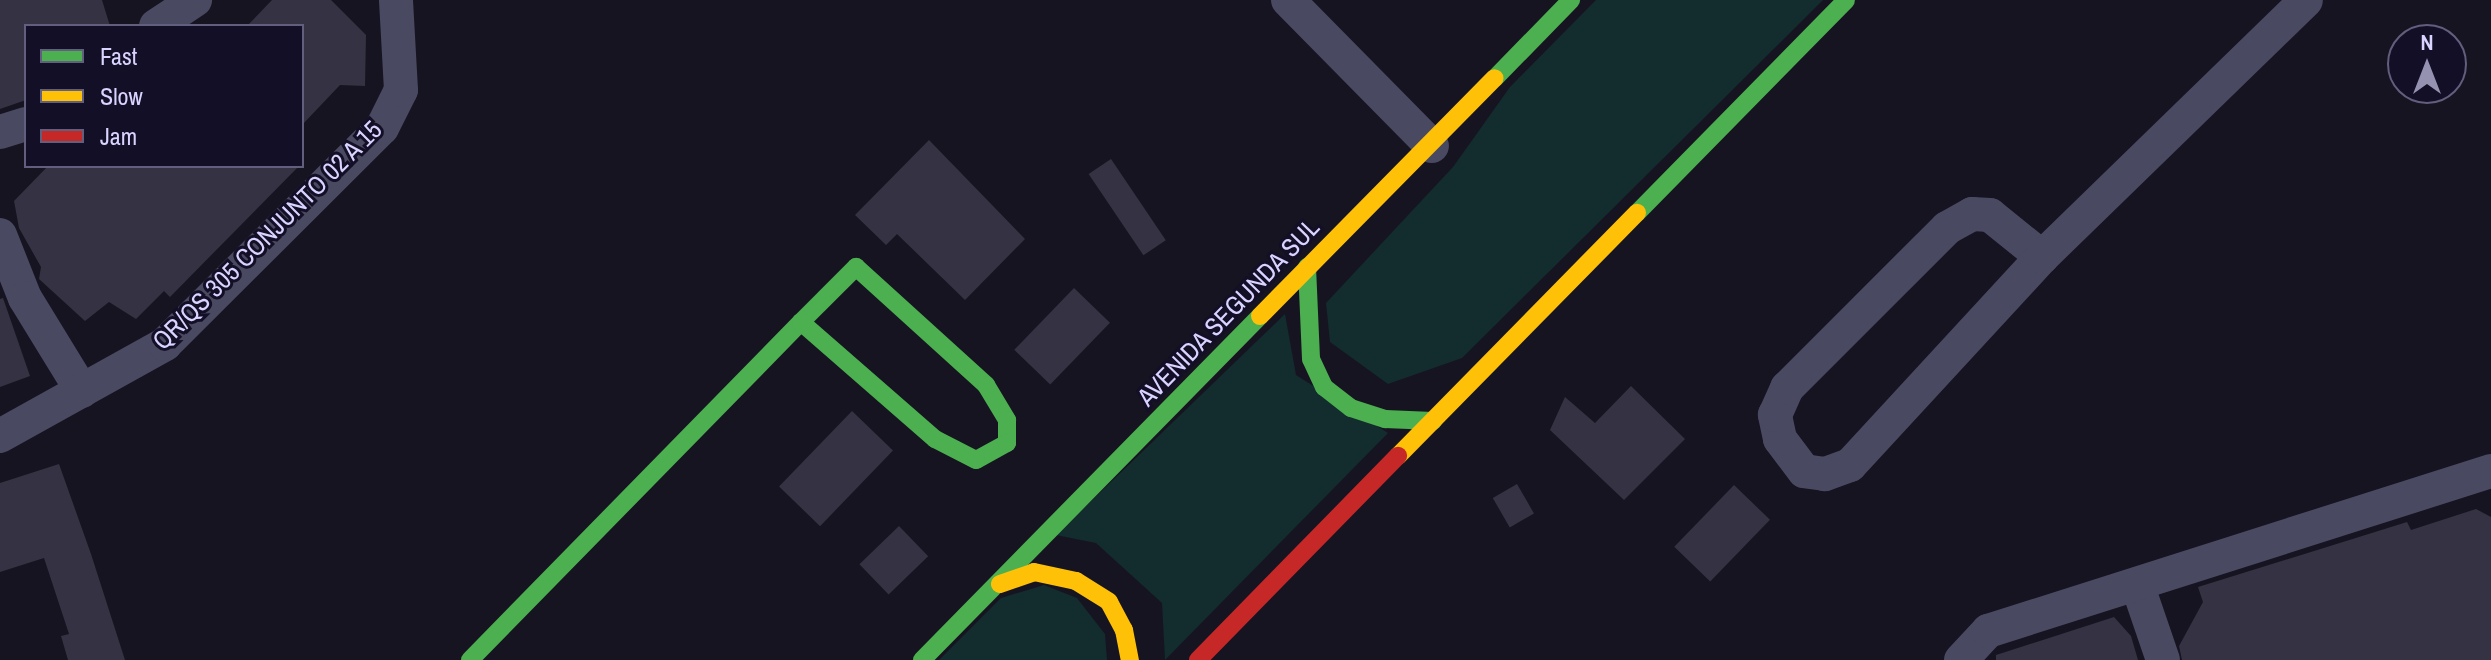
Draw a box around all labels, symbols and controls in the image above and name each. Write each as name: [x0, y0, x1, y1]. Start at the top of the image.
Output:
legend: [24, 24, 304, 168]
north arrow: [2387, 24, 2467, 104]
text: N: [2420, 27, 2434, 57]
text: Fast: [100, 40, 137, 72]
text: Slow: [100, 80, 143, 112]
street label: QR/QS 305 CONJUNTO 02 A 15: [145, 113, 389, 357]
text: Jam: [100, 120, 137, 152]
street label: AVENIDA SEGUNDA SUL: [1130, 211, 1326, 413]

